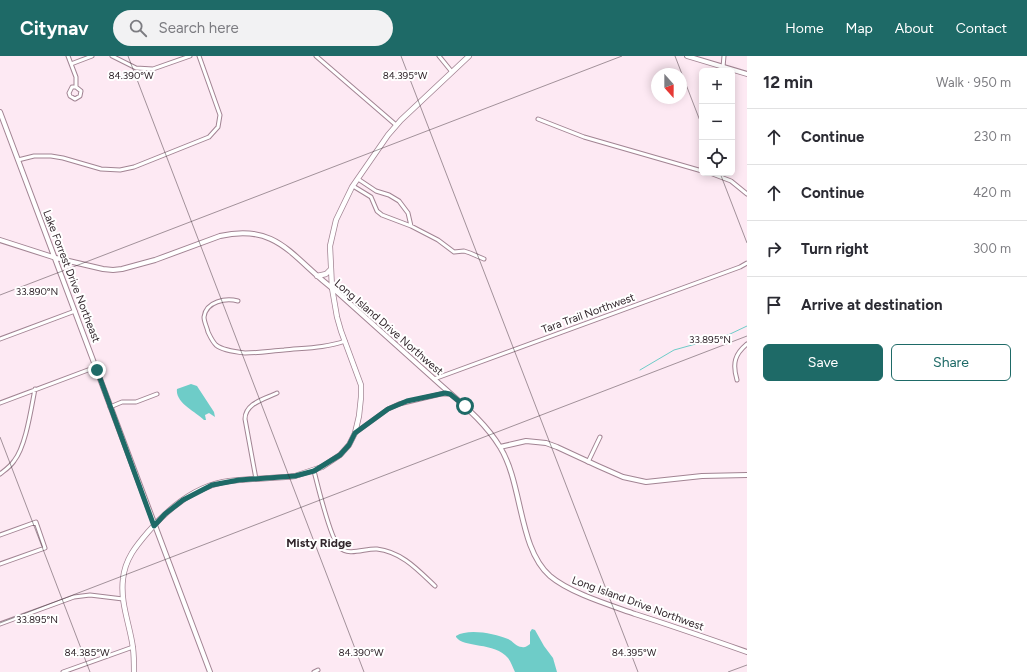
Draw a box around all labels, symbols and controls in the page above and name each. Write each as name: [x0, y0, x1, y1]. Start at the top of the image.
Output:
search box: [113, 10, 393, 46]
text: Citynav: [20, 17, 89, 40]
icon: search: [127, 17, 149, 39]
text: Search here: [159, 19, 239, 37]
text: Home: [785, 20, 824, 37]
text: Map: [846, 20, 873, 37]
text: About: [895, 20, 934, 37]
text: Contact: [956, 20, 1007, 37]
north arrow: [651, 68, 687, 104]
map controls: [699, 68, 735, 176]
button: +: [699, 68, 735, 104]
text: 84.390°W: [108, 69, 154, 82]
text: 84.395°W: [383, 69, 428, 82]
text: 12 min: [763, 72, 813, 92]
text: Walk · 950 m: [936, 75, 1011, 90]
button: −: [699, 104, 735, 140]
icon: ahead: [763, 126, 785, 148]
text: Continue: [801, 128, 864, 146]
text: 230 m: [974, 129, 1011, 144]
button: locate: [699, 140, 735, 176]
icon: ahead: [763, 182, 785, 204]
text: Continue: [801, 184, 864, 202]
text: 420 m: [973, 185, 1011, 200]
street label: Lake Forrest Drive Northeast: [40, 208, 103, 344]
icon: right: [763, 238, 785, 260]
text: Turn right: [801, 240, 869, 258]
text: 300 m: [973, 241, 1011, 256]
street label: Long Island Drive Northwest: [332, 277, 446, 378]
text: 33.890°N: [16, 285, 58, 298]
street label: Tara Trail Northwest: [540, 291, 637, 336]
icon: arrive: [763, 294, 785, 316]
text: Arrive at destination: [801, 296, 942, 314]
text: 33.895°N: [689, 333, 731, 346]
button: Save: [763, 344, 883, 381]
button: Share: [891, 344, 1011, 381]
route end: [88, 361, 106, 379]
route start: [456, 397, 474, 415]
district label: Misty Ridge: [286, 536, 352, 550]
street label: Long Island Drive Northwest: [570, 573, 706, 633]
text: 33.895°N: [16, 613, 58, 626]
text: 84.385°W: [64, 646, 110, 659]
text: 84.390°W: [338, 646, 384, 659]
text: 84.395°W: [612, 646, 657, 659]

